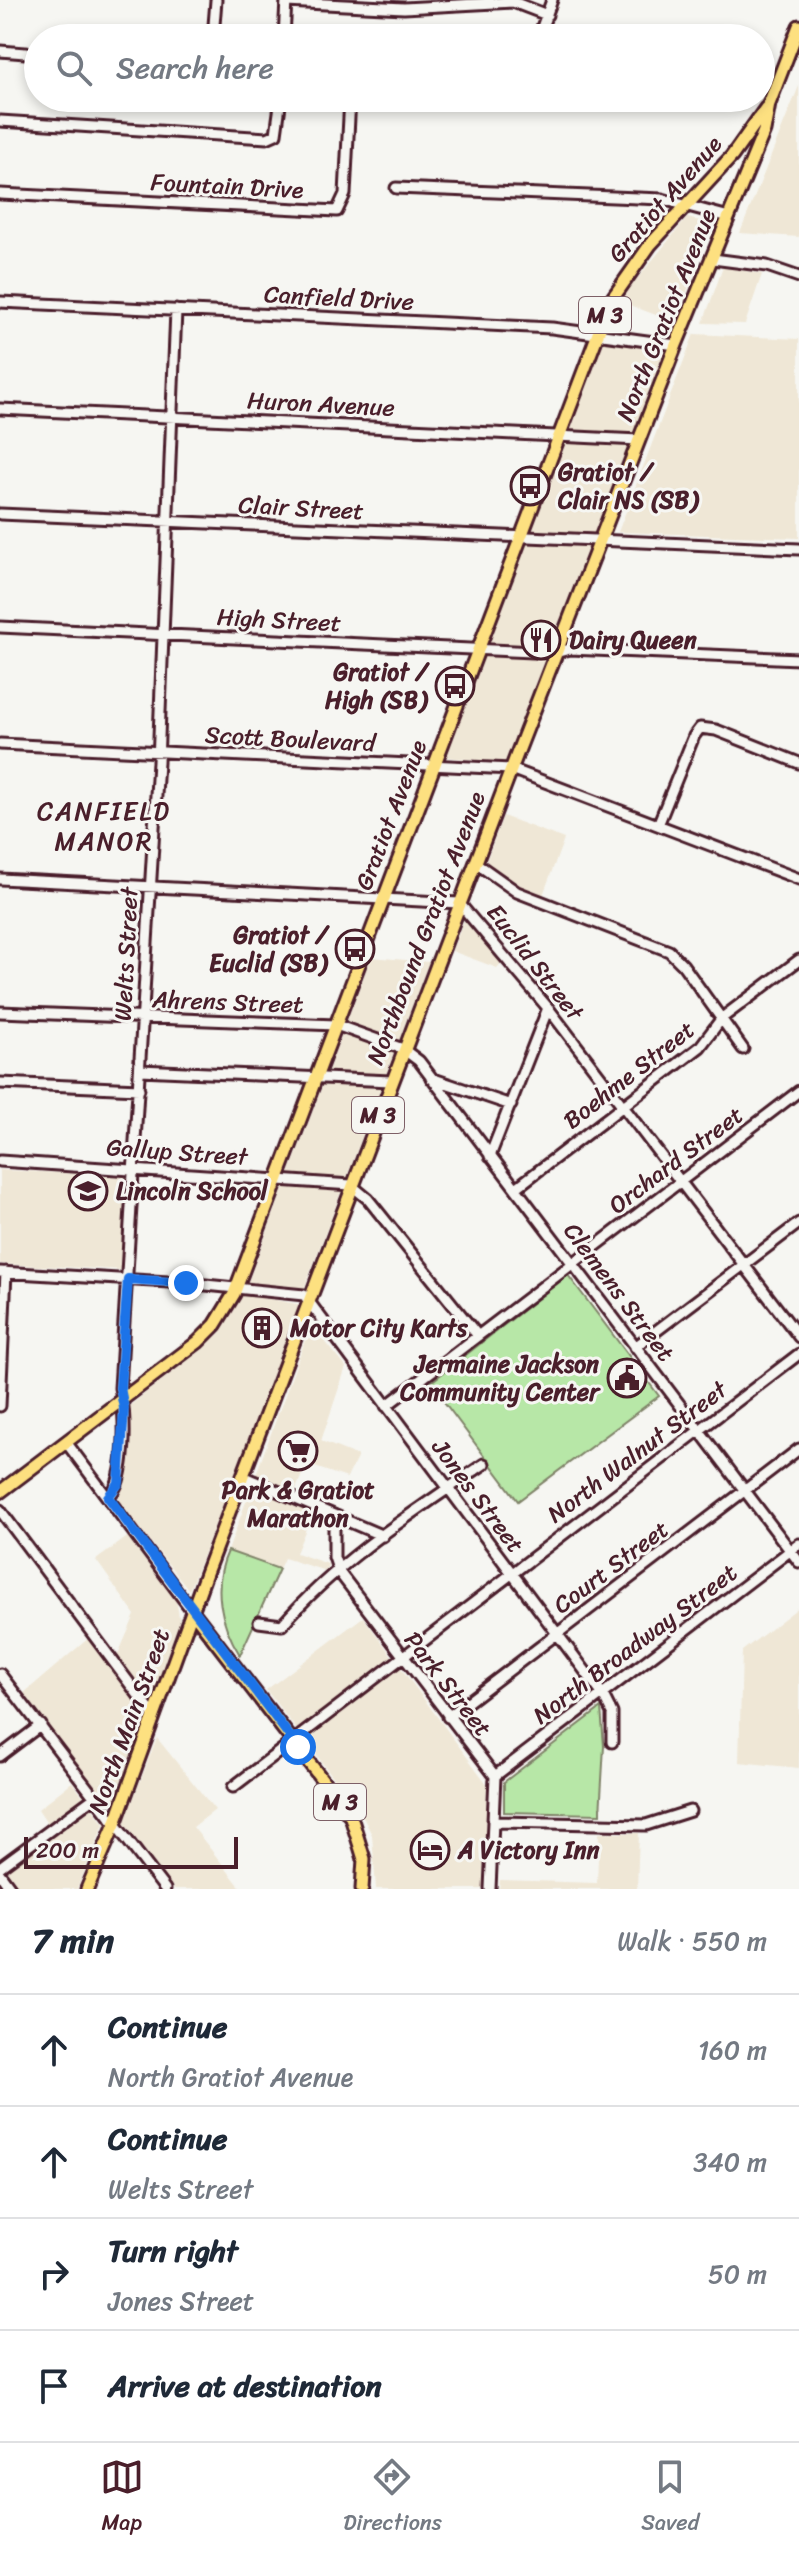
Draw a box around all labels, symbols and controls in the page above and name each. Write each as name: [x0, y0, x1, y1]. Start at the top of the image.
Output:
search box: [24, 24, 775, 112]
text: Search here: [116, 41, 274, 95]
icon: search: [52, 46, 96, 90]
street label: Gratiot Avenue: [597, 125, 733, 273]
street label: Fountain Drive: [149, 161, 305, 211]
street label: North Gratiot Avenue: [604, 202, 728, 428]
street label: Canfield Drive: [263, 273, 415, 323]
road number: M 3: [579, 297, 631, 333]
street label: Huron Avenue: [246, 379, 396, 429]
place label: Gratiot / Clair NS (SB): [557, 451, 699, 521]
bus stop icon: Gratiot / Clair NS (SB): [509, 465, 551, 507]
street label: Clair Street: [237, 484, 365, 532]
street label: High Street: [216, 596, 342, 644]
restaurant icon: Dairy Queen: [520, 619, 562, 661]
place label: Dairy Queen: [569, 619, 697, 661]
place label: Gratiot / High (SB): [325, 651, 430, 721]
bus stop icon: Gratiot / High (SB): [434, 665, 476, 707]
street label: Scott Boulevard: [204, 714, 379, 765]
street label: Gratiot Avenue: [343, 733, 439, 896]
street label: Northbound Gratiot Avenue: [354, 785, 498, 1071]
district label: CANFIELD MANOR: [37, 788, 171, 864]
street label: Welts Street: [102, 885, 151, 1022]
street label: Euclid Street: [476, 894, 595, 1031]
place label: Gratiot / Euclid (SB): [209, 914, 330, 984]
bus stop icon: Gratiot / Euclid (SB): [334, 928, 376, 970]
street label: Ahrens Street: [151, 978, 304, 1026]
street label: Boehme Street: [554, 1010, 704, 1140]
street label: Orchard Street: [599, 1095, 753, 1225]
road number: M 3: [352, 1097, 404, 1133]
street label: Gallup Street: [105, 1126, 250, 1178]
school or university icon: Lincoln School: [67, 1170, 109, 1212]
place label: Lincoln School: [116, 1170, 269, 1212]
street label: Clemens Street: [552, 1213, 686, 1371]
route end: [168, 1265, 204, 1301]
building icon: Motor City Karts: [241, 1307, 283, 1349]
place label: Motor City Karts: [289, 1307, 469, 1349]
place label: Jermaine Jackson Community Center: [399, 1343, 601, 1413]
public building icon: Jermaine Jackson Community Center: [606, 1357, 648, 1399]
street label: North Walnut Street: [538, 1369, 737, 1534]
street label: Jones Street: [420, 1429, 535, 1563]
supermarket icon: Park & Gratiot Marathon: [277, 1430, 319, 1472]
place label: Park & Gratiot Marathon: [221, 1469, 375, 1539]
street label: Court Street: [544, 1509, 678, 1625]
street label: North Broadway Street: [523, 1553, 747, 1735]
street label: North Main Street: [76, 1622, 182, 1820]
street label: Park Street: [393, 1622, 503, 1746]
route start: [280, 1729, 316, 1765]
road number: M 3: [314, 1784, 366, 1820]
hotel icon: A Victory Inn: [409, 1829, 451, 1871]
place label: A Victory Inn: [457, 1829, 600, 1871]
text: 200 m: [36, 1831, 99, 1870]
scale bar: [24, 1833, 238, 1869]
text: 7 min: [32, 1911, 114, 1971]
text: Walk · 550 m: [617, 1918, 767, 1964]
text: Continue: [108, 2000, 227, 2054]
text: 160 m: [698, 2027, 767, 2073]
icon: ahead: [32, 2028, 76, 2072]
text: North Gratiot Avenue: [108, 2054, 353, 2100]
text: Continue: [108, 2112, 227, 2166]
text: 340 m: [693, 2139, 767, 2185]
icon: ahead: [32, 2140, 76, 2184]
text: Welts Street: [108, 2166, 253, 2212]
text: Turn right: [108, 2224, 238, 2278]
text: 50 m: [708, 2251, 767, 2297]
icon: right: [32, 2252, 76, 2296]
text: Jones Street: [108, 2278, 254, 2324]
text: Arrive at destination: [108, 2359, 382, 2413]
icon: arrive: [32, 2364, 76, 2408]
tab: Map: [100, 2455, 144, 2542]
tab: Directions: [343, 2455, 442, 2542]
tab: Saved: [641, 2455, 699, 2542]

